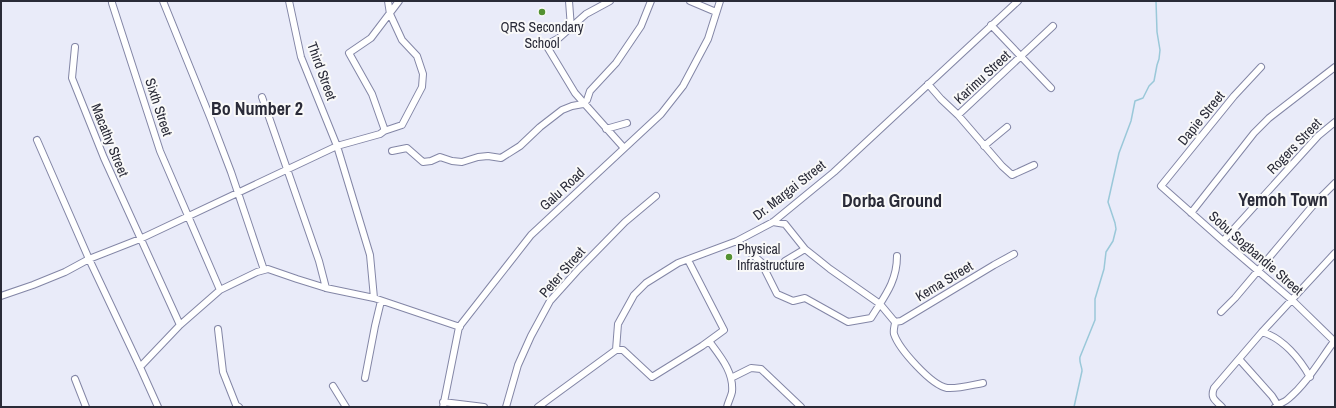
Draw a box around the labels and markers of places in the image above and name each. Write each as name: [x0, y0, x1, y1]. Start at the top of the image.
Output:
marker: QRS Secondary School: [537, 7, 547, 17]
place label: QRS Secondary School: [501, 18, 584, 52]
place label: Physical Infrastructure: [737, 240, 805, 274]
marker: Physical Infrastructure: [724, 252, 734, 262]

